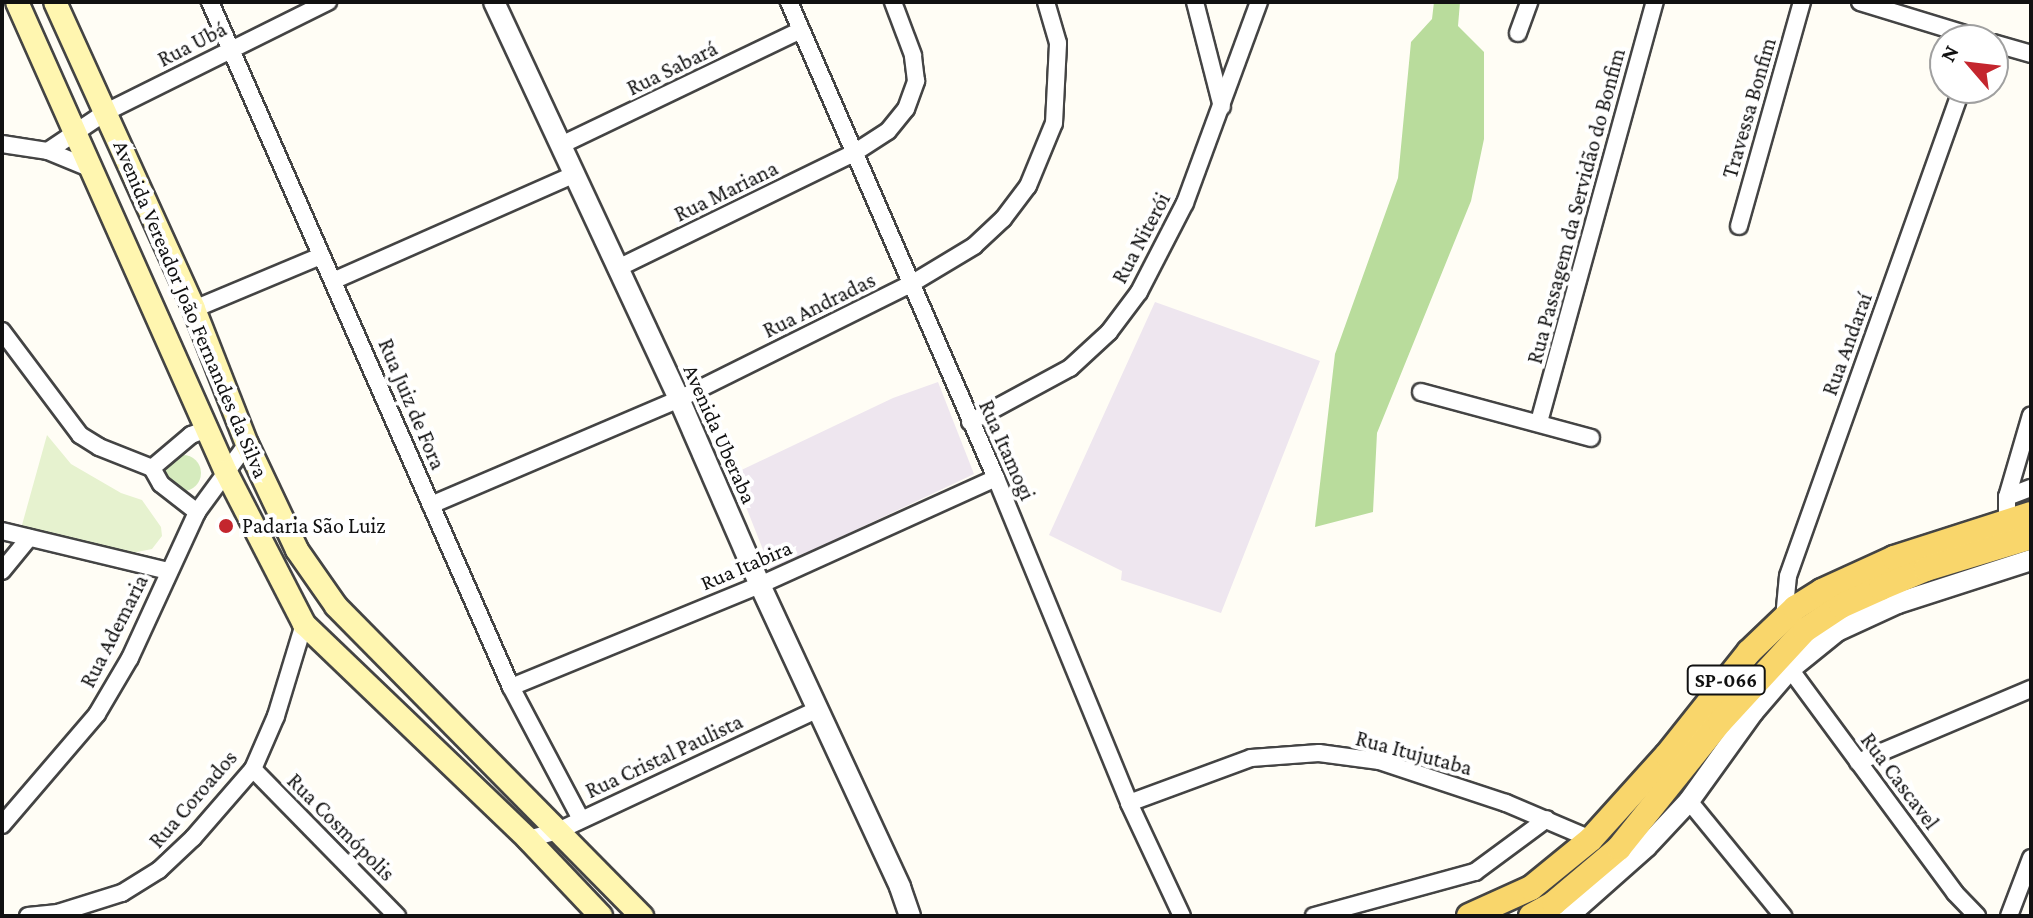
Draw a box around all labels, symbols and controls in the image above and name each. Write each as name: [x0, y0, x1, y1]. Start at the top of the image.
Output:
street label: Rua Ubá: [153, 16, 231, 72]
north arrow: [1929, 24, 2009, 104]
street label: Rua Sabará: [622, 35, 722, 101]
street label: Travessa Bonfim: [1716, 35, 1782, 181]
text: N: [1935, 41, 1964, 66]
street label: Rua Passagem da Servidão do Bonfim: [1521, 45, 1631, 367]
street label: Avenida Vereador João Fernandes da Silva: [108, 136, 274, 482]
street label: Rua Mariana: [670, 155, 782, 227]
street label: Rua Niterói: [1106, 188, 1176, 288]
street label: Rua Andradas: [758, 266, 880, 344]
street label: Rua Andaraí: [1816, 289, 1878, 399]
street label: Rua Juiz de Fora: [373, 335, 451, 473]
street label: Avenida Uberaba: [678, 360, 762, 508]
street label: Rua Itamogi: [973, 396, 1041, 504]
place label: Padaria São Luiz: [242, 513, 386, 539]
marker: Padaria São Luiz: [217, 517, 235, 535]
street label: Rua Itabira: [696, 534, 796, 596]
street label: Rua Ademaria: [74, 570, 154, 692]
road number: SP-066: [1686, 664, 1766, 696]
street label: Rua Cristal Paulista: [581, 708, 747, 804]
street label: Rua Itujutaba: [1353, 725, 1475, 781]
street label: Rua Cascavel: [1855, 727, 1945, 835]
street label: Rua Coroados: [143, 745, 243, 853]
street label: Rua Cosmópolis: [282, 768, 400, 886]

